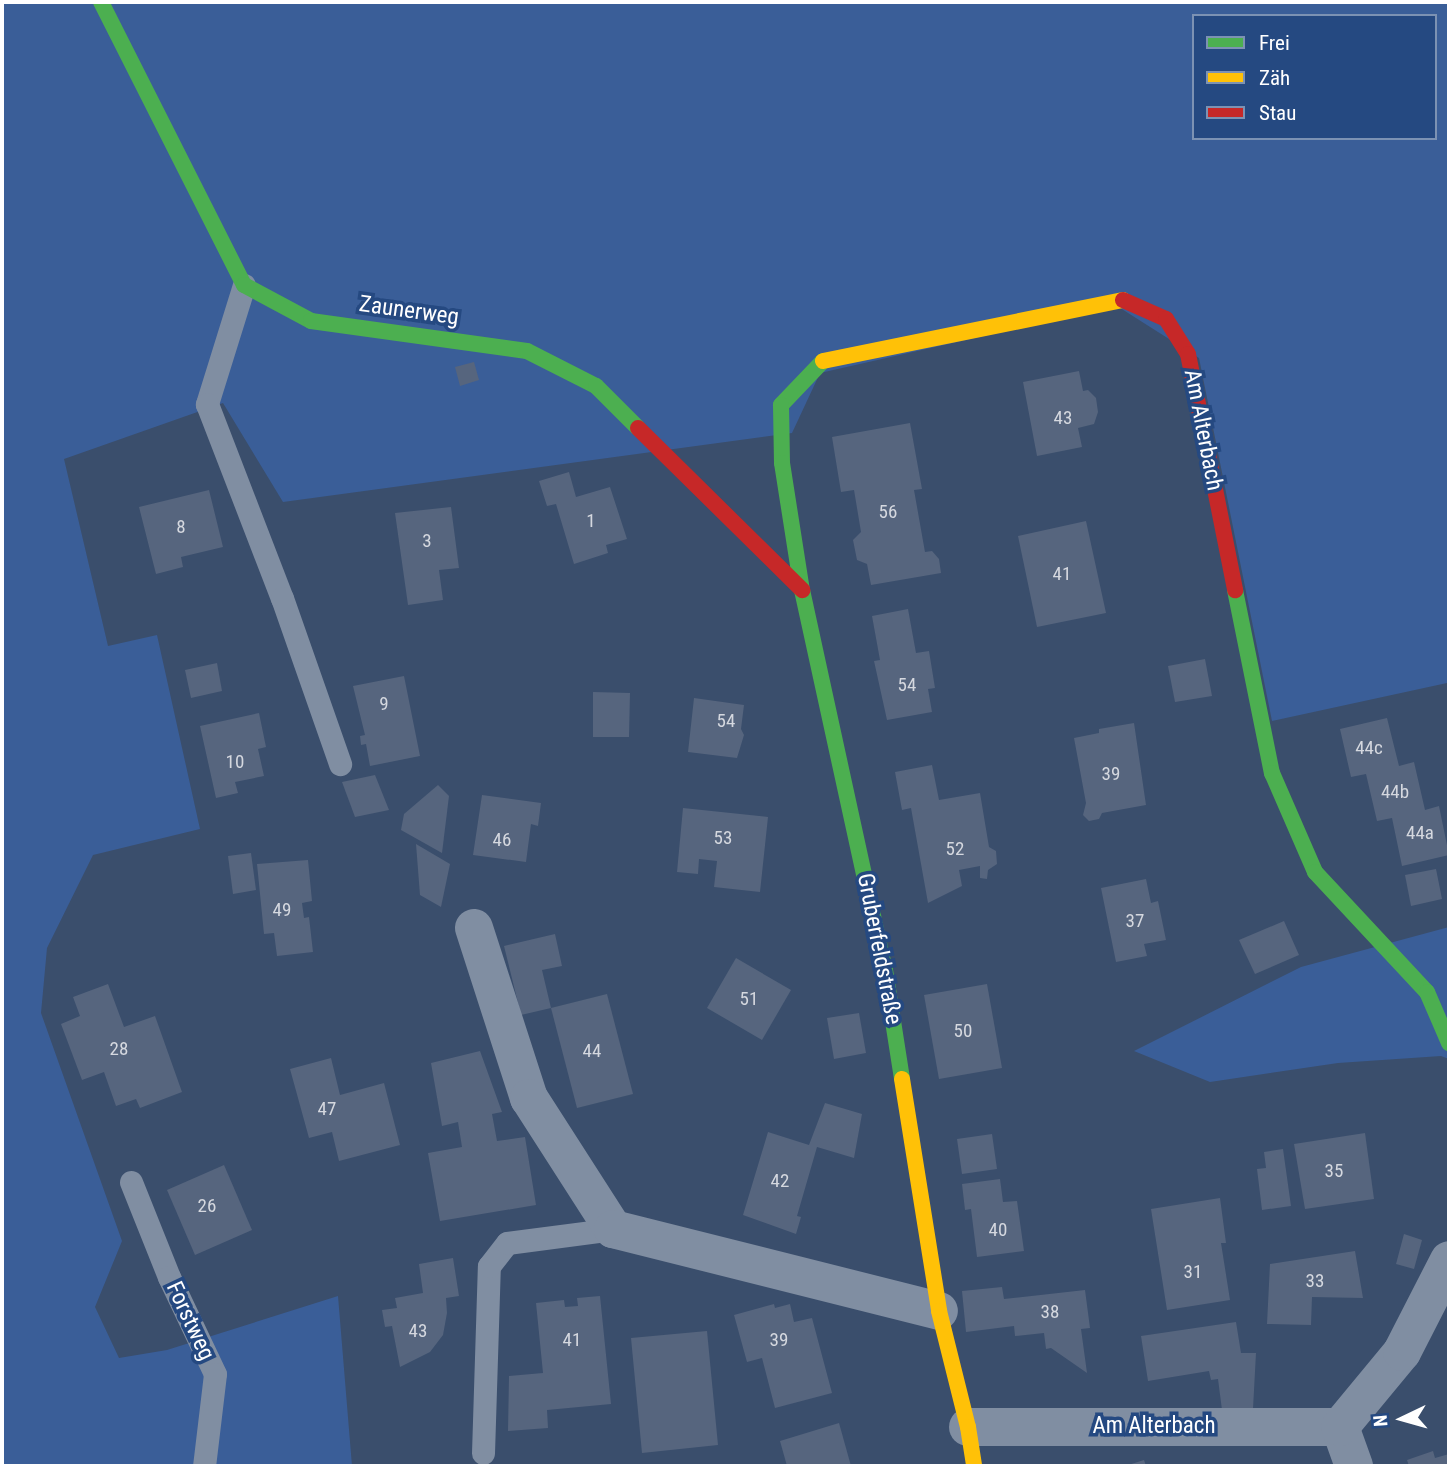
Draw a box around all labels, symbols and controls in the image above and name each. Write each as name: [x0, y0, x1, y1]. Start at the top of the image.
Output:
legend: [1192, 14, 1437, 140]
text: Frei: [1259, 31, 1290, 55]
text: Zäh: [1259, 66, 1290, 90]
text: Stau: [1259, 101, 1296, 125]
street label: Zaunerweg: [357, 290, 461, 332]
street label: Am Alterbach: [1178, 367, 1228, 493]
house number: 43: [1054, 407, 1072, 429]
house number: 56: [879, 501, 897, 523]
house number: 1: [586, 510, 596, 532]
house number: 8: [176, 516, 186, 538]
house number: 3: [422, 530, 432, 552]
house number: 41: [1053, 563, 1071, 585]
house number: 54: [898, 674, 916, 696]
house number: 9: [379, 693, 389, 715]
house number: 54: [717, 710, 735, 732]
house number: 44c: [1355, 737, 1383, 759]
house number: 10: [226, 751, 244, 773]
house number: 39: [1102, 763, 1120, 785]
house number: 44b: [1381, 781, 1409, 803]
house number: 44a: [1406, 822, 1434, 844]
house number: 53: [714, 827, 732, 849]
house number: 46: [493, 829, 511, 851]
house number: 52: [946, 838, 964, 860]
street label: Gruberfeldstraße: [851, 871, 907, 1027]
house number: 49: [273, 899, 291, 921]
house number: 37: [1126, 910, 1144, 932]
house number: 51: [740, 988, 758, 1010]
house number: 50: [954, 1020, 972, 1042]
house number: 28: [110, 1038, 128, 1060]
house number: 44: [583, 1040, 601, 1062]
house number: 47: [318, 1098, 336, 1120]
house number: 35: [1325, 1160, 1343, 1182]
house number: 42: [771, 1170, 789, 1192]
house number: 26: [198, 1195, 216, 1217]
house number: 40: [989, 1219, 1007, 1241]
house number: 31: [1184, 1261, 1202, 1283]
house number: 33: [1306, 1270, 1324, 1292]
street label: Forstweg: [160, 1277, 220, 1365]
house number: 38: [1041, 1301, 1059, 1323]
house number: 43: [409, 1320, 427, 1342]
house number: 41: [563, 1329, 581, 1351]
house number: 39: [770, 1329, 788, 1351]
north arrow: [1367, 1384, 1437, 1454]
street label: Am Alterbach: [1092, 1412, 1216, 1440]
text: N: [1369, 1414, 1393, 1428]

